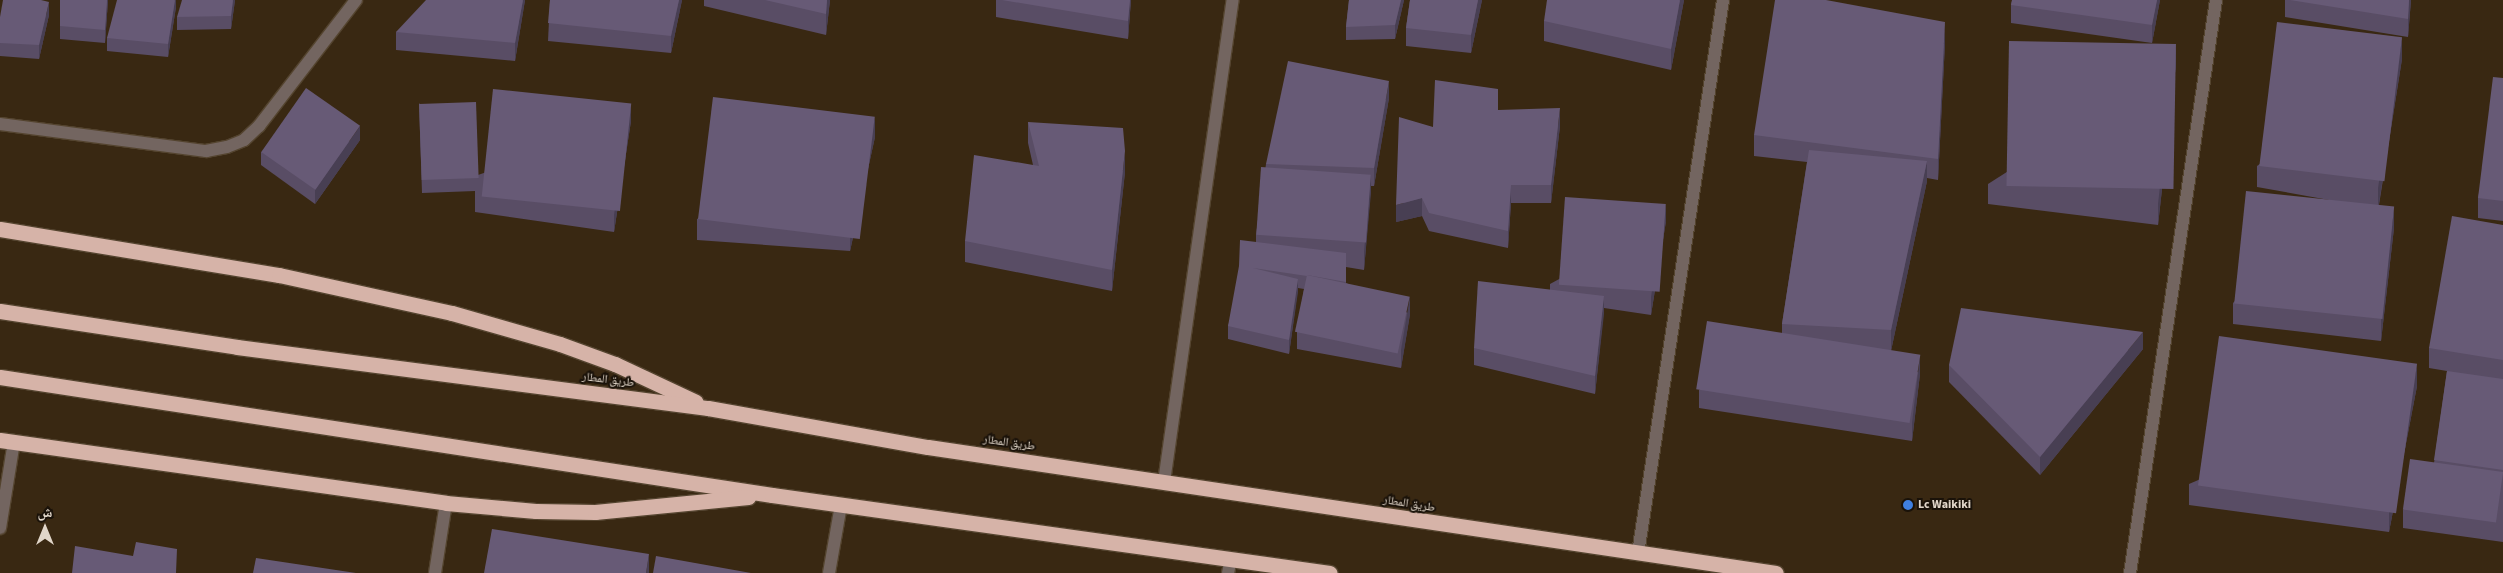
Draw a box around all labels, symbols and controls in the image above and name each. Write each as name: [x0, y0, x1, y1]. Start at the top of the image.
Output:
street label: طريق المطار: [581, 370, 635, 390]
street label: طريق المطار: [982, 432, 1036, 454]
street label: طريق المطار: [1382, 493, 1436, 515]
place label: Lc Waikiki: [1918, 498, 1971, 512]
marker: Lc Waikiki: [1902, 499, 1914, 511]
north arrow: [20, 503, 70, 553]
text: ش: [38, 503, 52, 523]

